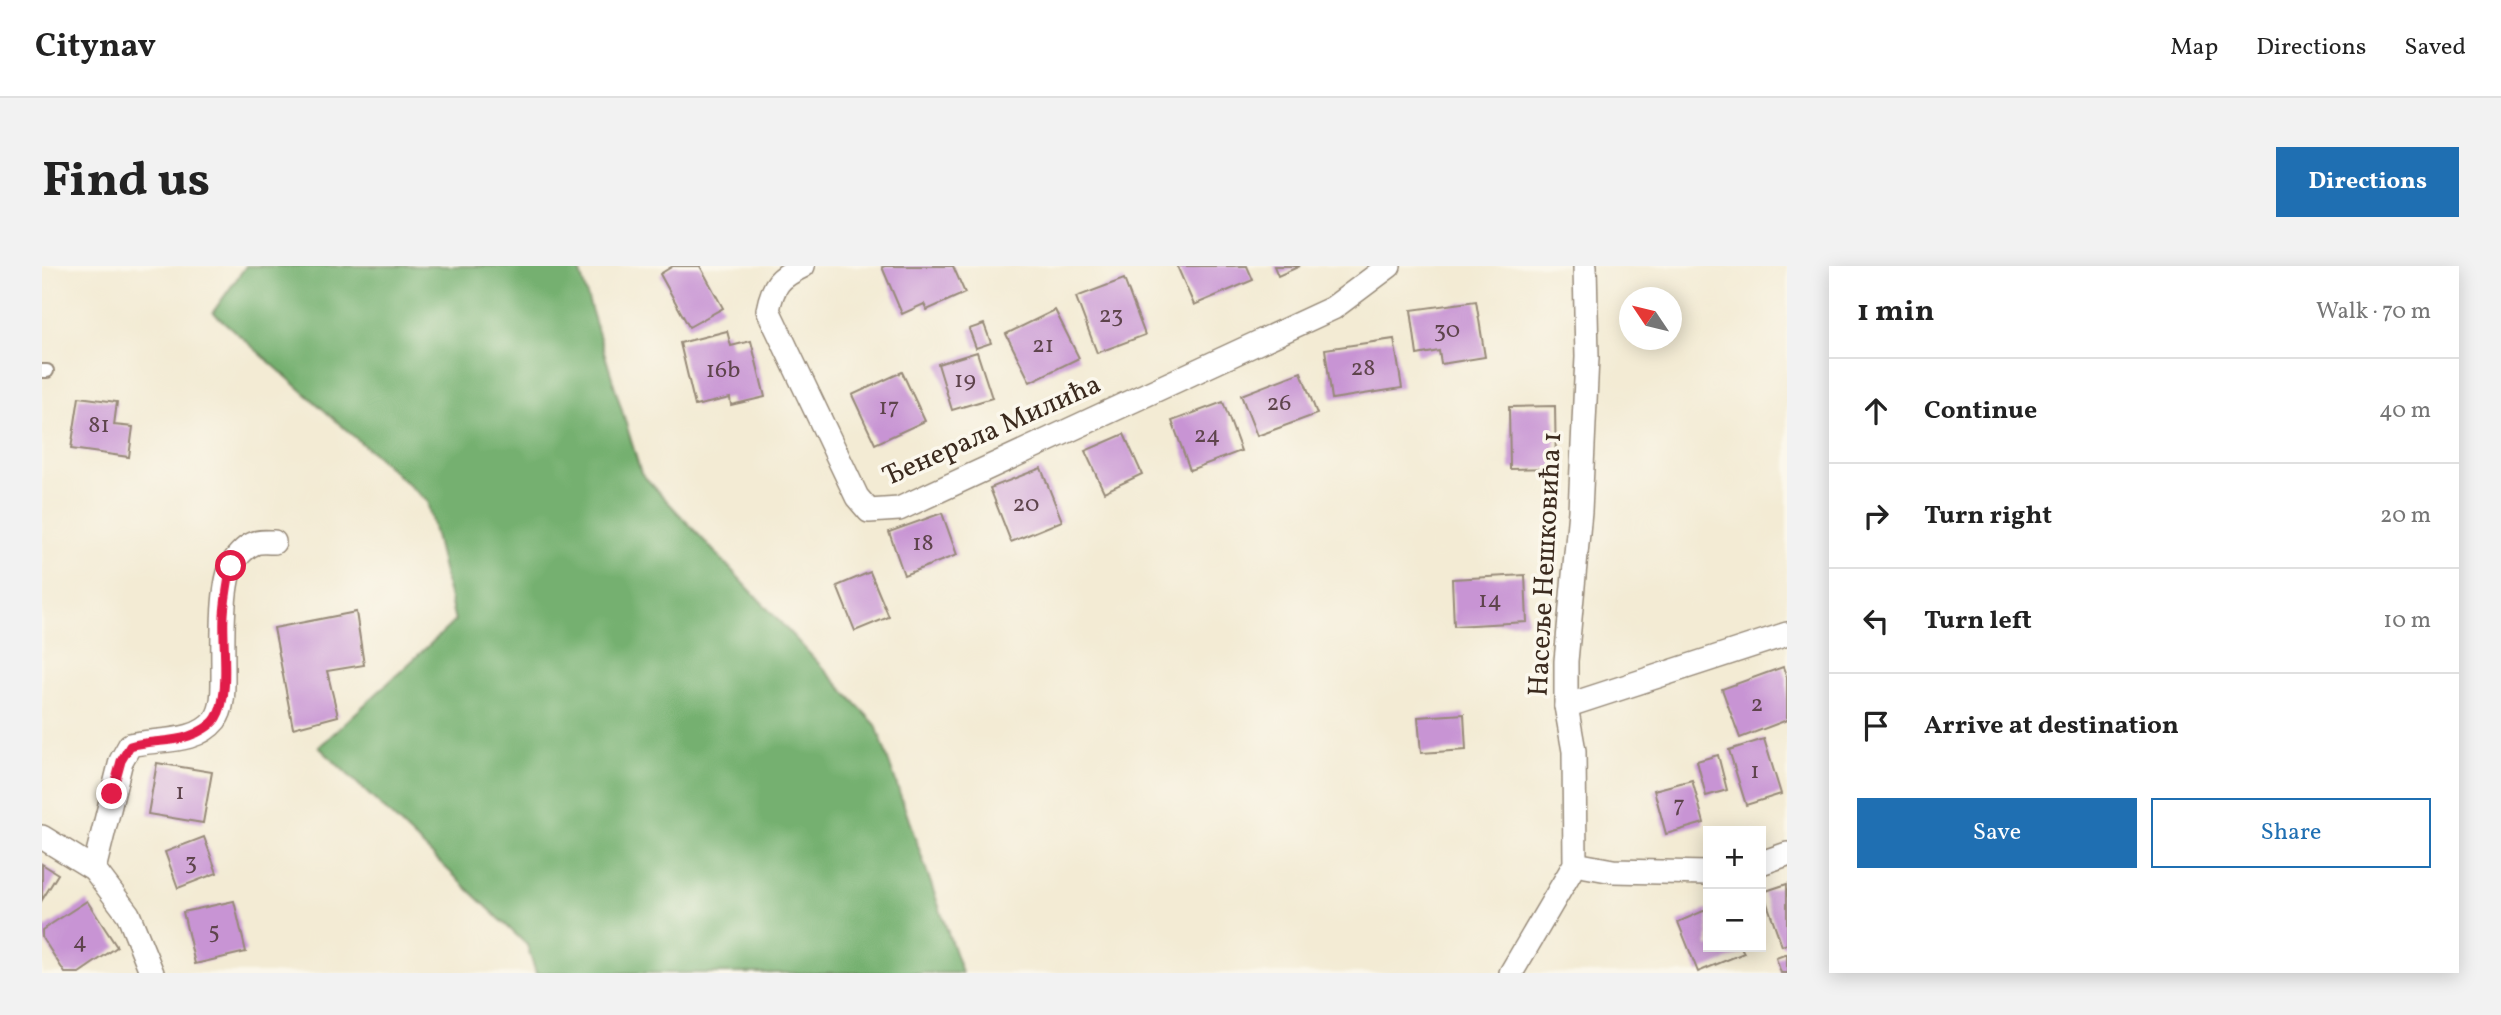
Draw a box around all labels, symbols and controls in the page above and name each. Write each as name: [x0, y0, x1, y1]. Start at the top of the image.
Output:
text: Citynav: [35, 25, 156, 71]
text: Map: [2170, 31, 2218, 65]
text: Directions: [2256, 31, 2366, 65]
text: Saved: [2404, 31, 2466, 65]
button: Directions: [2276, 147, 2459, 217]
text: Find us: [42, 148, 210, 217]
north arrow: [1619, 287, 1682, 350]
text: 1 min: [1857, 291, 1934, 333]
text: Walk · 70 m: [2316, 296, 2431, 328]
house number: 23: [1099, 299, 1123, 333]
house number: 30: [1434, 314, 1460, 348]
house number: 21: [1032, 329, 1054, 363]
house number: 28: [1350, 352, 1376, 386]
house number: 16b: [706, 354, 740, 388]
house number: 19: [954, 364, 976, 398]
street label: Ђенерала Милића: [877, 365, 1107, 497]
house number: 26: [1266, 387, 1292, 421]
house number: 17: [879, 391, 899, 425]
icon: ahead: [1857, 392, 1895, 430]
text: Continue: [1924, 393, 2037, 429]
text: 40 m: [2379, 395, 2431, 427]
house number: 81: [88, 409, 110, 443]
house number: 24: [1194, 419, 1220, 453]
street label: Насеље Нешковића 1: [1520, 431, 1572, 697]
house number: 20: [1012, 488, 1040, 522]
icon: right: [1857, 497, 1895, 535]
text: Turn right: [1924, 498, 2052, 534]
text: 20 m: [2380, 500, 2431, 532]
house number: 18: [912, 527, 934, 561]
route start: [215, 550, 246, 581]
house number: 14: [1478, 584, 1502, 618]
icon: left: [1857, 602, 1895, 640]
text: Turn left: [1924, 603, 2032, 639]
text: 10 m: [2383, 605, 2431, 637]
house number: 2: [1751, 688, 1763, 722]
icon: arrive: [1857, 707, 1895, 745]
text: Arrive at destination: [1924, 708, 2179, 744]
house number: 1: [1750, 755, 1760, 789]
house number: 1: [175, 776, 185, 810]
route end: [96, 778, 127, 809]
house number: 7: [1673, 789, 1685, 823]
button: Save: [1857, 798, 2137, 868]
button: Share: [2151, 798, 2431, 868]
map controls: [1703, 826, 1766, 952]
button: +: [1703, 826, 1766, 889]
house number: 3: [185, 846, 197, 880]
button: −: [1703, 889, 1766, 952]
house number: 5: [208, 915, 220, 949]
house number: 4: [73, 925, 87, 959]

